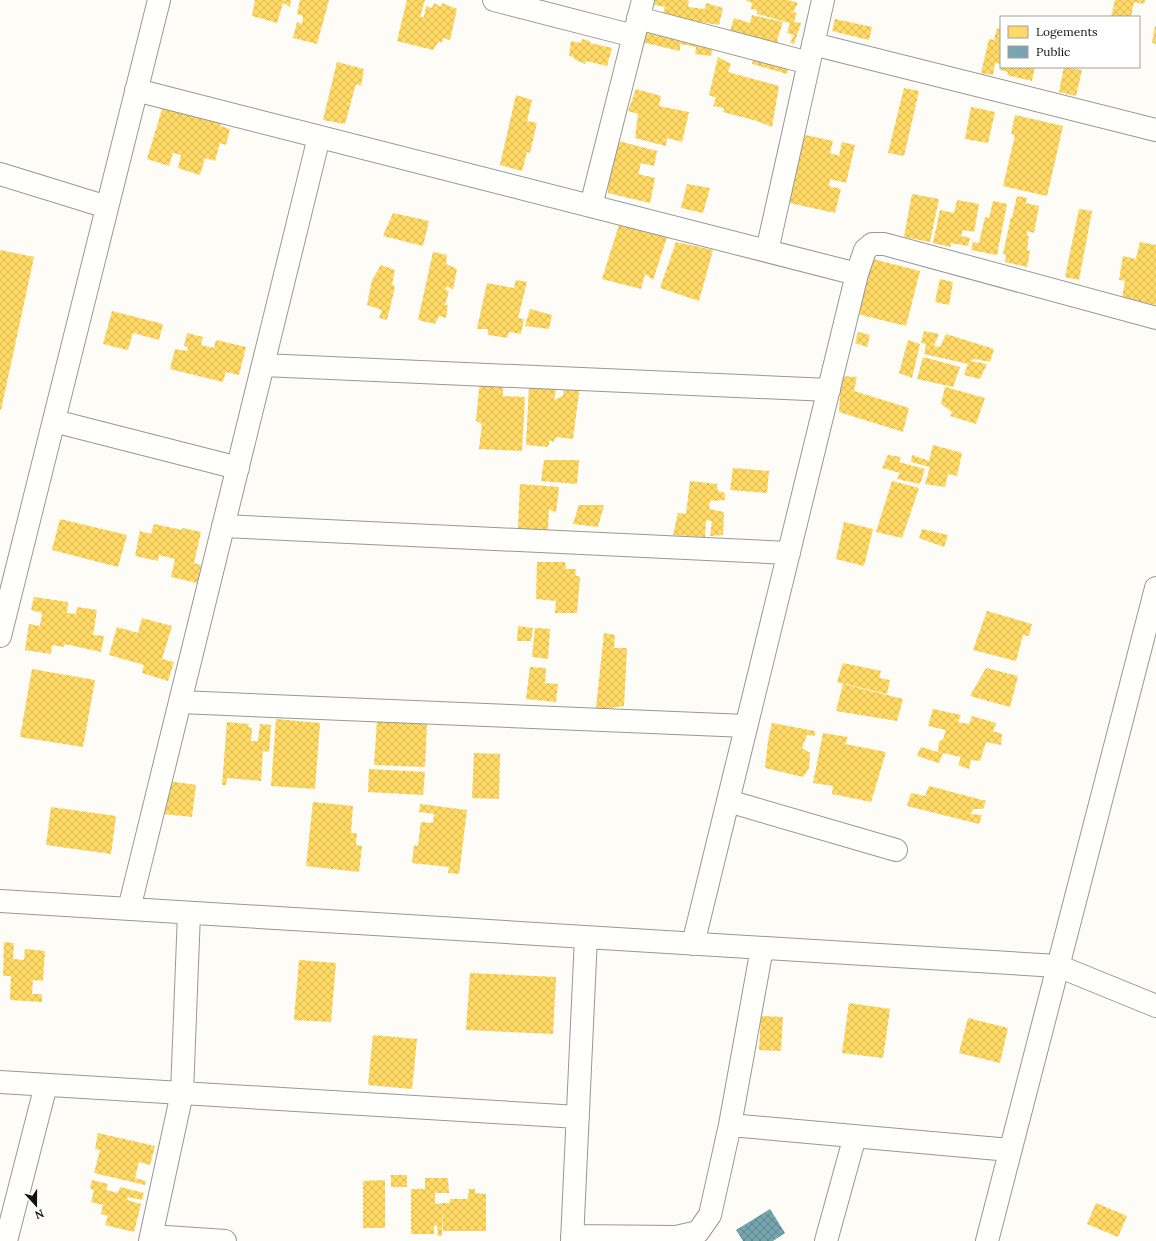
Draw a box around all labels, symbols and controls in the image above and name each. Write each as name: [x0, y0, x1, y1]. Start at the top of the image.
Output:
legend: [1000, 16, 1140, 68]
text: Logements: [1036, 24, 1098, 39]
text: Public: [1036, 44, 1070, 59]
north arrow: [16, 1185, 56, 1225]
text: N: [33, 1206, 46, 1223]

